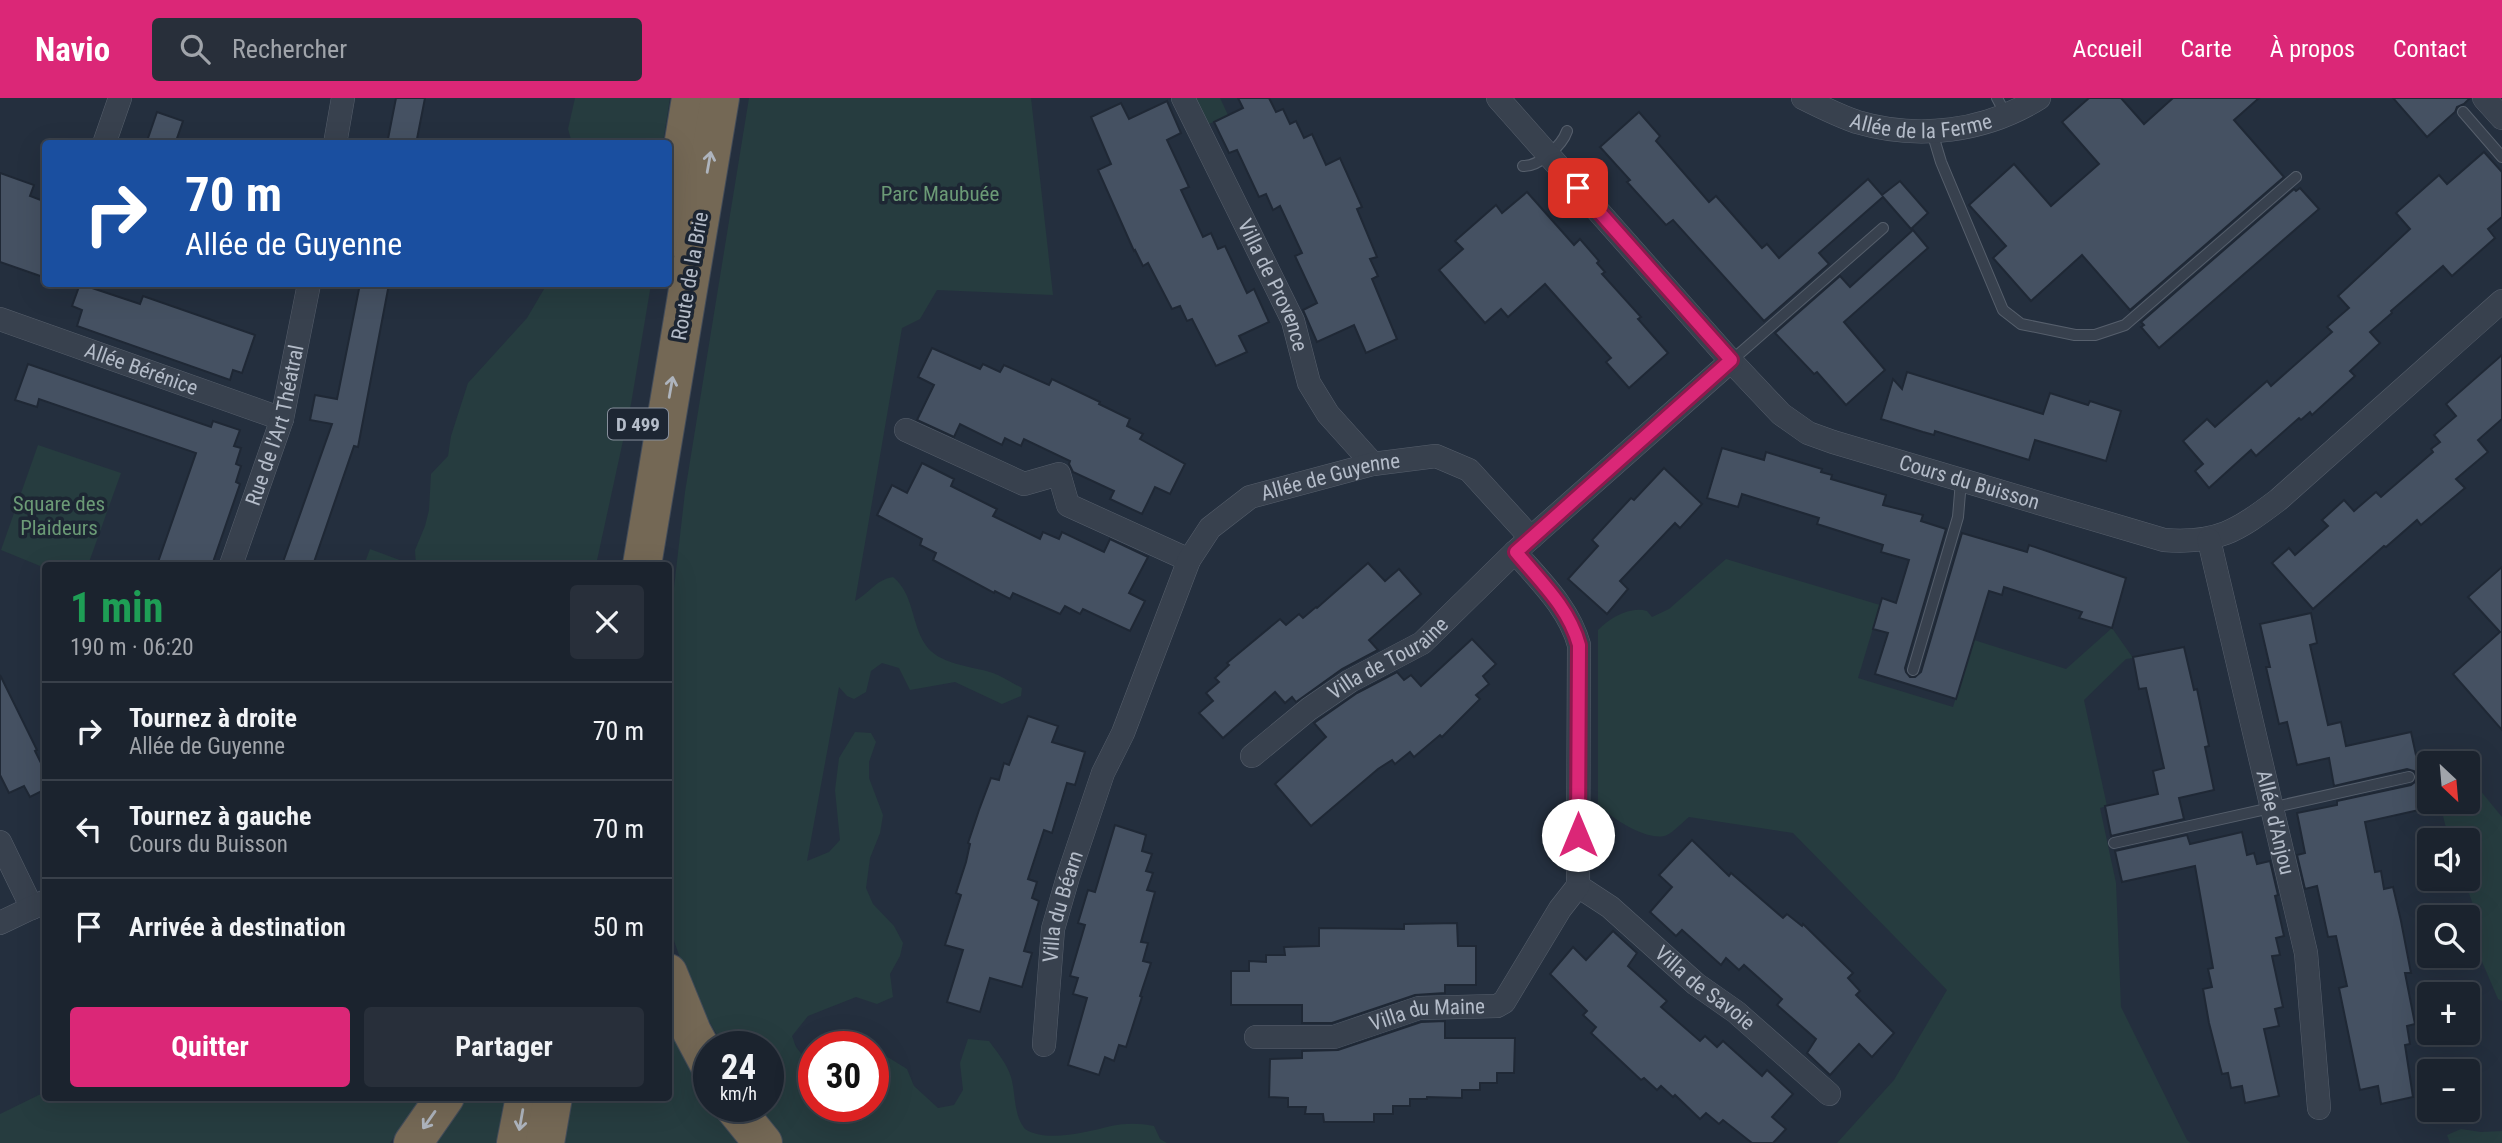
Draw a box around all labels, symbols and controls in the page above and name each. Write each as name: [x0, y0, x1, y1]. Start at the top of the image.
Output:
search box: [152, 18, 642, 81]
text: Navio: [35, 30, 110, 69]
icon: search: [176, 30, 214, 68]
text: Rechercher: [232, 34, 347, 64]
text: Accueil: [2073, 35, 2142, 63]
text: Carte: [2180, 35, 2232, 63]
text: À propos: [2270, 35, 2355, 63]
text: Contact: [2393, 35, 2467, 63]
street label: Allée de la Ferme: [1847, 109, 1995, 143]
one-way arrow: [703, 151, 716, 174]
pin: [1548, 158, 1608, 218]
text: 70 m: [185, 166, 282, 223]
icon: right: [70, 168, 161, 259]
icon: arrive: [1559, 169, 1597, 207]
park label: Parc Maubuée: [881, 182, 999, 206]
street label: Route de la Brie: [667, 210, 713, 342]
street label: Villa de Provence: [1233, 215, 1312, 354]
text: Allée de Guyenne: [185, 225, 402, 263]
street label: Allée Bérénice: [82, 338, 201, 400]
street label: Rue de l'Art Théatral: [241, 343, 309, 509]
one-way arrow: [665, 376, 678, 399]
road number: D 499: [608, 408, 668, 440]
street label: Allée de Guyenne: [1258, 449, 1401, 506]
street label: Cours du Buisson: [1896, 450, 2042, 514]
park label: Square des Plaideurs: [13, 492, 105, 540]
text: 1 min: [70, 583, 163, 632]
button: close: [570, 585, 644, 659]
street label: Villa de Touraine: [1323, 612, 1453, 705]
text: 190 m · 06:20: [70, 634, 194, 661]
text: Tournez à droite: [129, 703, 297, 733]
icon: right: [70, 712, 108, 750]
text: 70 m: [593, 716, 644, 746]
text: Allée de Guyenne: [129, 733, 285, 760]
north arrow: [2417, 751, 2480, 814]
map controls: [2417, 751, 2480, 1122]
street label: Allée d'Anjou: [2251, 768, 2299, 877]
position arrow: [1541, 798, 1615, 872]
text: Tournez à gauche: [129, 801, 311, 831]
icon: left: [70, 810, 108, 848]
text: 70 m: [593, 814, 644, 844]
button: sound: [2417, 828, 2480, 891]
text: Cours du Buisson: [129, 831, 288, 858]
street label: Villa du Béarn: [1038, 848, 1088, 963]
button: search: [2417, 905, 2480, 968]
icon: arrive: [70, 908, 108, 946]
text: Arrivée à destination: [129, 912, 346, 942]
text: 50 m: [593, 912, 644, 942]
street label: Villa de Savoie: [1650, 941, 1760, 1035]
button: +: [2417, 982, 2480, 1045]
street label: Villa du Maine: [1366, 994, 1485, 1036]
button: Quitter: [70, 1007, 350, 1087]
button: Partager: [364, 1007, 644, 1087]
speed limit sign: 30: [798, 1031, 889, 1122]
text: 24: [721, 1047, 756, 1088]
button: −: [2417, 1059, 2480, 1122]
text: km/h: [720, 1083, 757, 1104]
one-way arrow: [513, 1108, 527, 1131]
one-way arrow: [422, 1110, 436, 1129]

